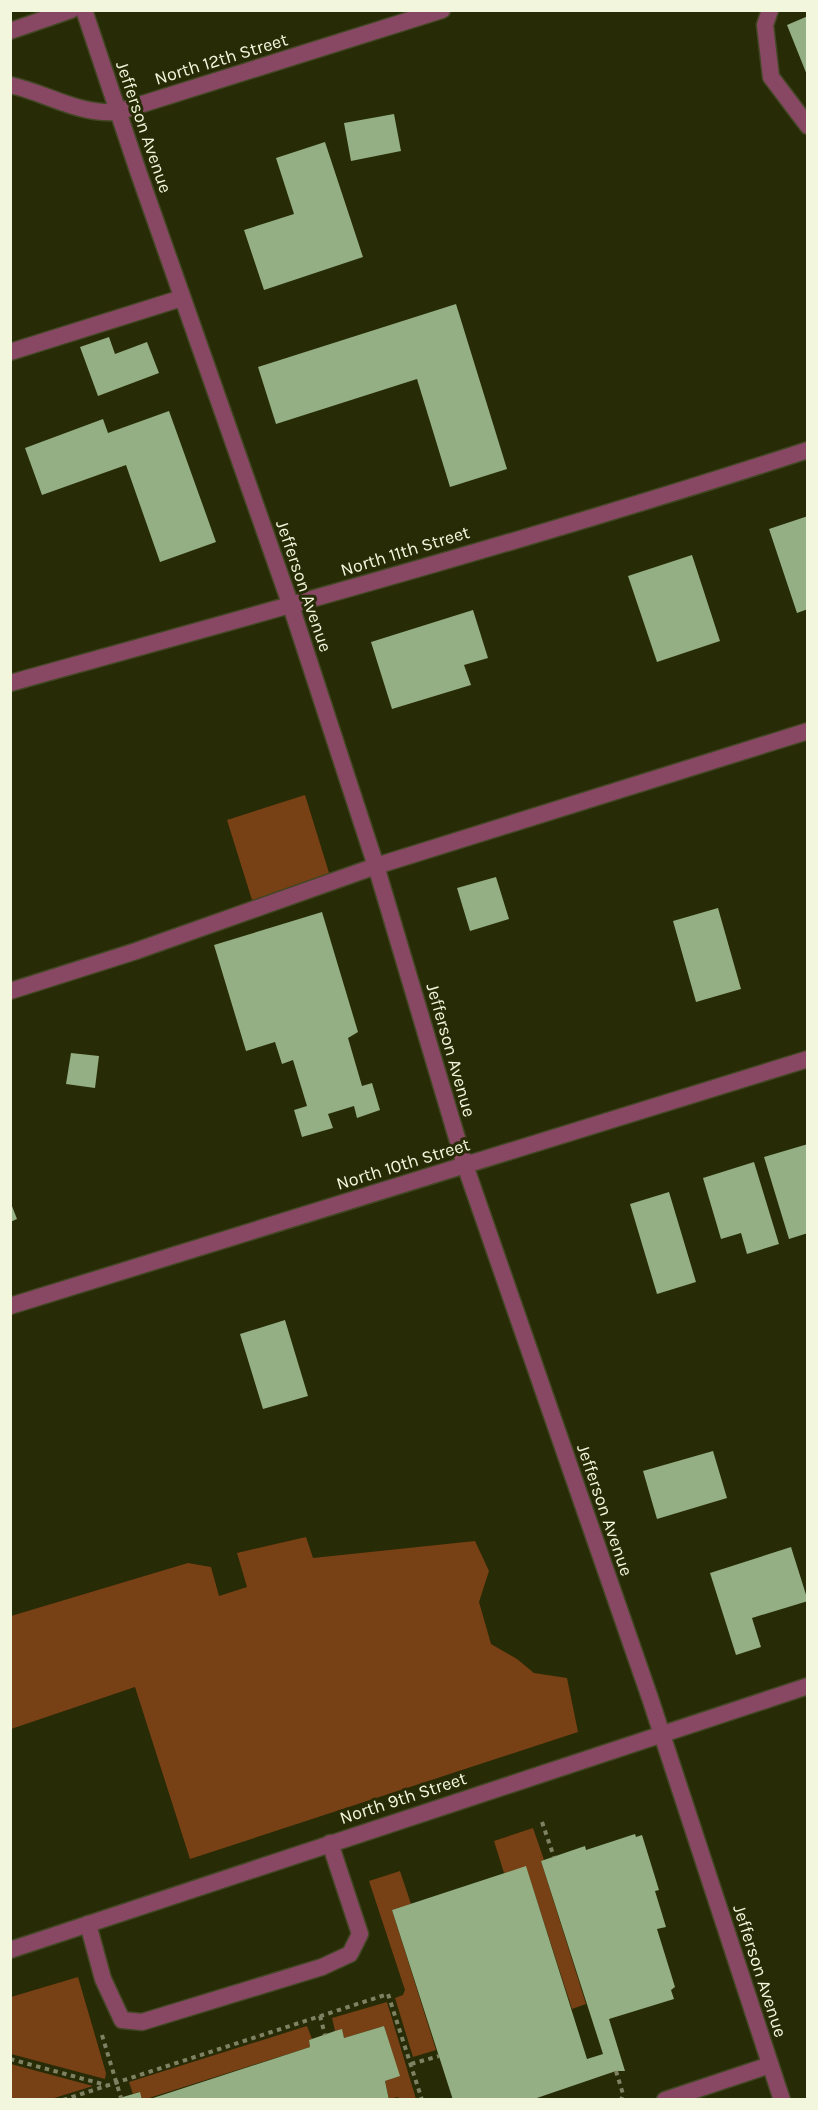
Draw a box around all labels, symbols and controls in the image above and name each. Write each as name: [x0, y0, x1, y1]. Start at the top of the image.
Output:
street label: North 12th Street: [152, 28, 291, 90]
street label: Jefferson Avenue: [111, 58, 177, 196]
street label: Jefferson Avenue: [271, 517, 337, 655]
street label: North 11th Street: [338, 521, 472, 581]
street label: Jefferson Avenue: [421, 981, 481, 1119]
street label: North 10th Street: [334, 1133, 473, 1195]
street label: Jefferson Avenue: [572, 1441, 638, 1579]
street label: North 9th Street: [337, 1767, 470, 1829]
street label: Jefferson Avenue: [728, 1902, 792, 2040]

